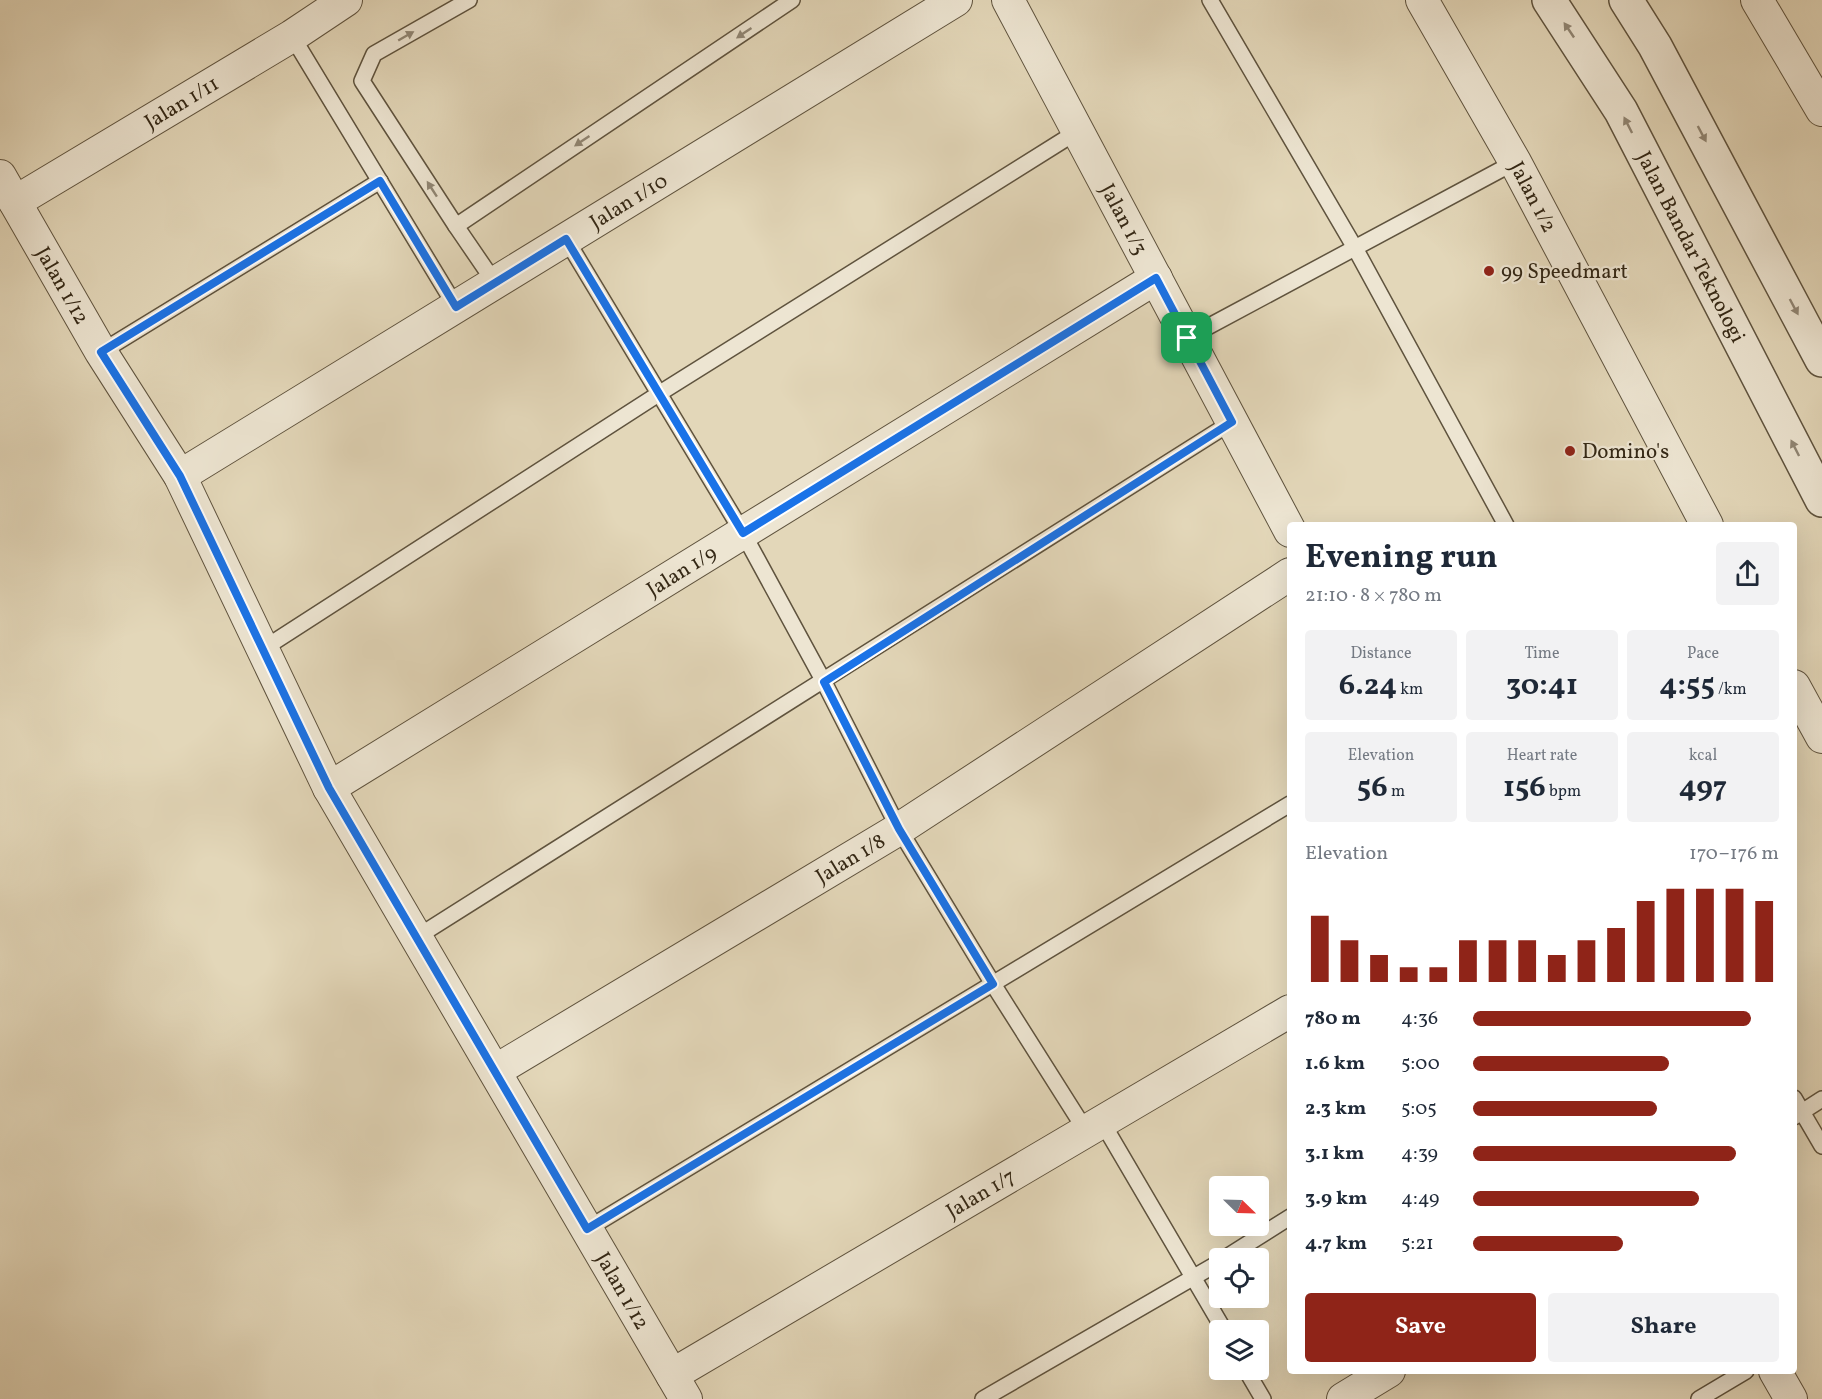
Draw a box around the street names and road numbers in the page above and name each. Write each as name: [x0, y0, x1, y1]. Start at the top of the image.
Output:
street label: Jalan 1/11: [139, 70, 225, 137]
street label: Jalan Bandar Teknologi: [1628, 147, 1751, 348]
street label: Jalan 1/2: [1501, 157, 1563, 238]
street label: Jalan 1/10: [585, 167, 674, 237]
street label: Jalan 1/3: [1092, 179, 1154, 260]
street label: Jalan 1/12: [28, 242, 95, 330]
street label: Jalan 1/9: [642, 539, 723, 605]
street label: Jalan 1/8: [811, 827, 891, 892]
street label: Jalan 1/7: [941, 1163, 1021, 1226]
street label: Jalan 1/12: [587, 1247, 656, 1336]

